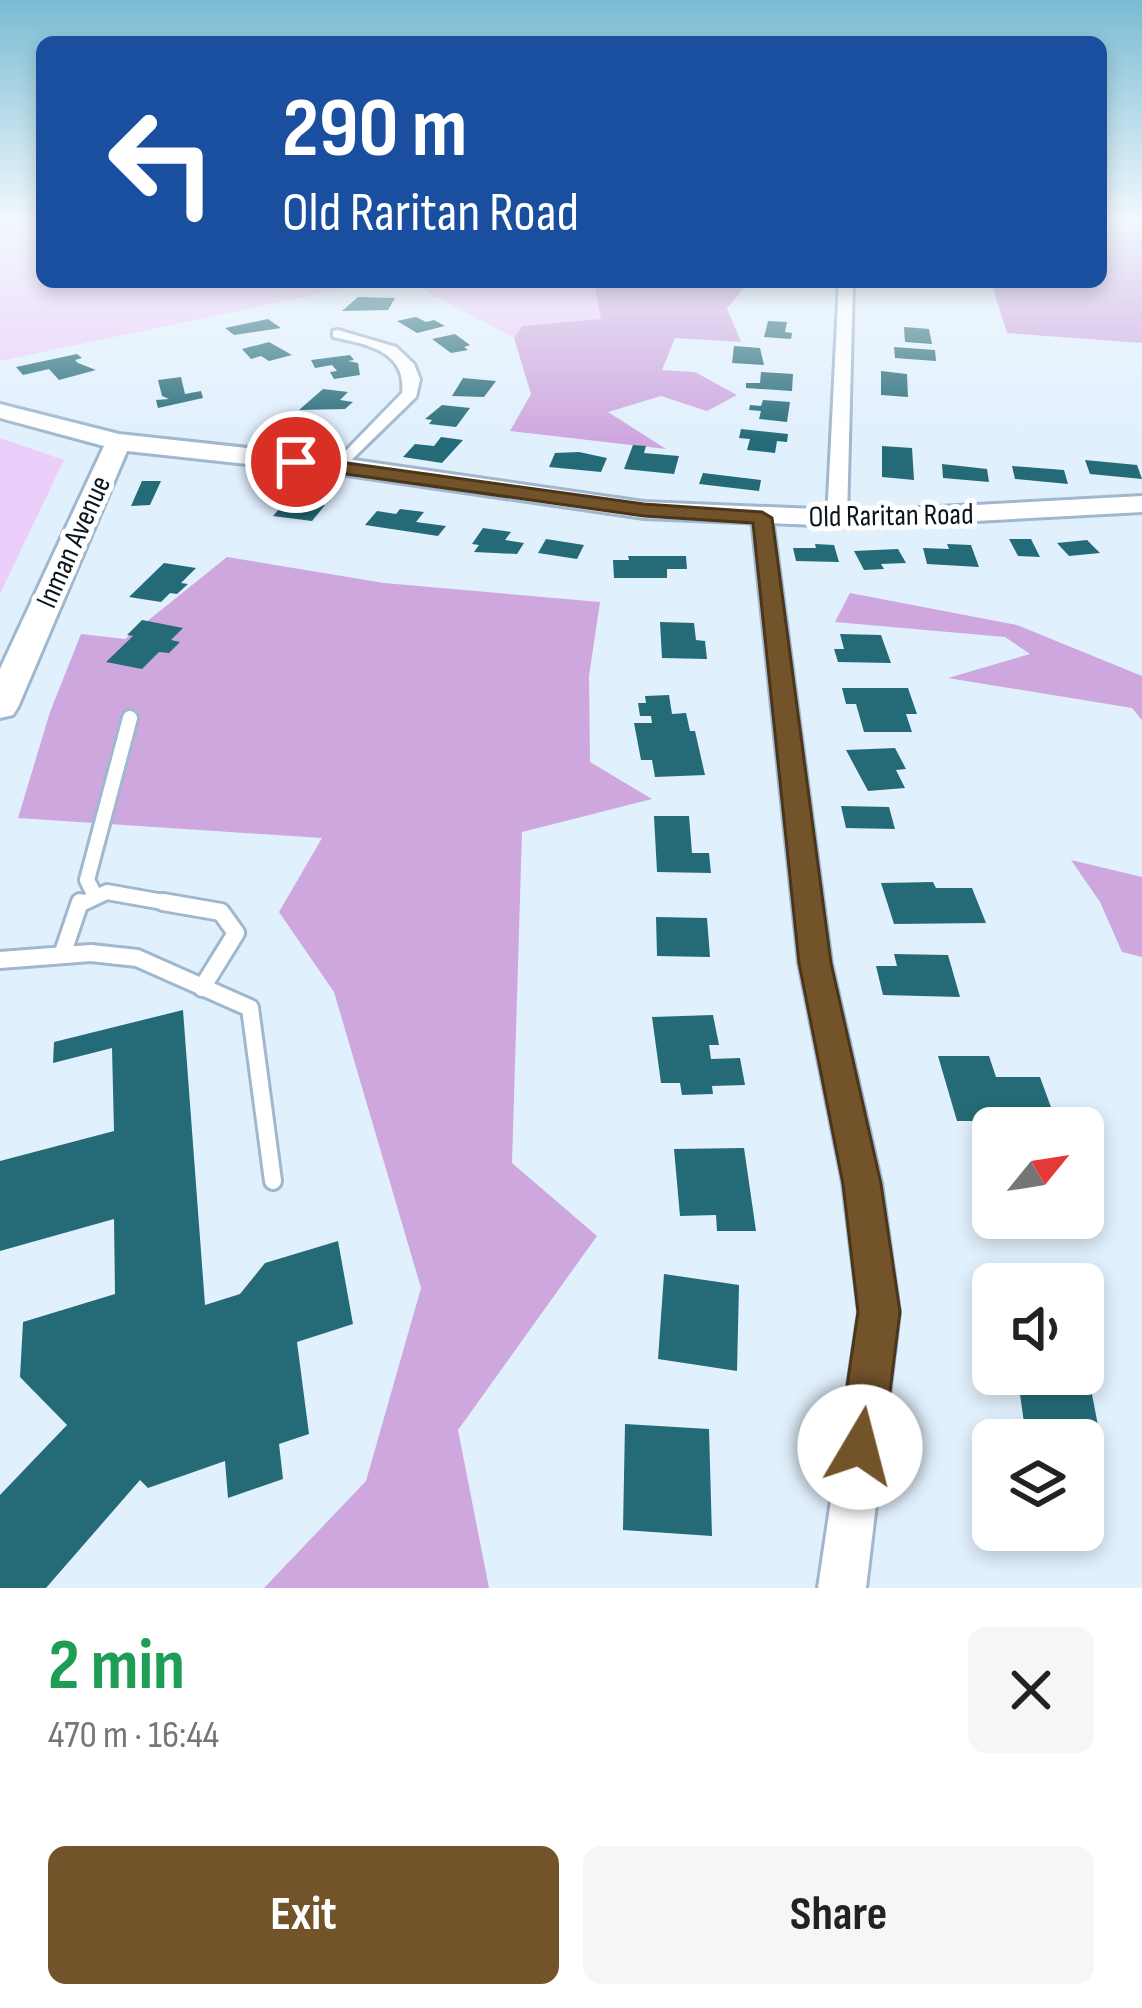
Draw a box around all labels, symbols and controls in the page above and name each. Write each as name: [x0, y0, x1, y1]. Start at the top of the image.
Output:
text: 290 m: [282, 79, 467, 180]
icon: left: [84, 84, 240, 240]
text: Old Raritan Road: [282, 181, 579, 246]
pin: [245, 411, 347, 513]
icon: arrive: [263, 429, 329, 495]
street label: Inman Avenue: [29, 470, 119, 614]
street label: Old Raritan Road: [808, 497, 974, 535]
north arrow: [972, 1107, 1104, 1239]
map controls: [972, 1107, 1104, 1551]
button: sound: [972, 1263, 1104, 1395]
position arrow: [797, 1384, 923, 1510]
button: layers: [972, 1419, 1104, 1551]
text: 2 min: [48, 1623, 185, 1710]
button: close: [968, 1627, 1094, 1753]
text: 470 m · 16:44: [48, 1712, 219, 1759]
button: Exit: [48, 1846, 559, 1984]
button: Share: [583, 1846, 1094, 1984]

